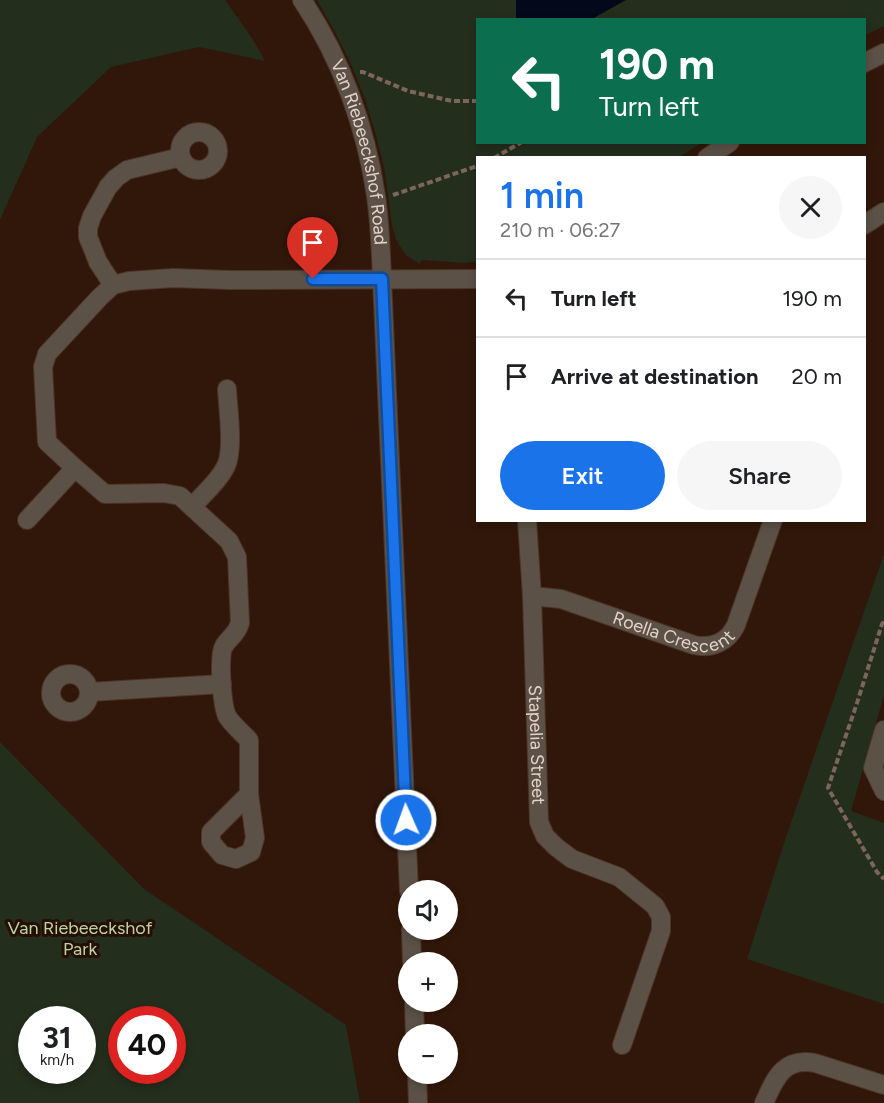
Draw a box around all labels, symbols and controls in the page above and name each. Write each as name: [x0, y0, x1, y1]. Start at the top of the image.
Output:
text: 190 m: [599, 39, 715, 90]
icon: left: [500, 42, 578, 120]
street label: Van Riebeeckshof Road: [326, 56, 392, 246]
text: Turn left: [599, 90, 699, 123]
text: 1 min: [500, 174, 584, 217]
button: close: [779, 176, 842, 239]
pin: [287, 217, 338, 279]
text: 210 m · 06:27: [500, 218, 620, 242]
icon: arrive: [296, 226, 329, 259]
icon: left: [500, 282, 533, 315]
text: Turn left: [551, 285, 637, 312]
text: 190 m: [782, 285, 842, 312]
icon: arrive: [500, 360, 533, 393]
text: Arrive at destination: [551, 363, 759, 390]
text: 20 m: [791, 363, 842, 390]
button: Exit: [500, 441, 665, 510]
button: Share: [677, 441, 842, 510]
street label: Roella Crescent: [610, 607, 740, 657]
street label: Stapelia Street: [524, 685, 549, 805]
position arrow: [374, 788, 438, 852]
map controls: [398, 880, 458, 1084]
button: sound: [398, 880, 458, 940]
park label: Van Riebeeckshof Park: [8, 917, 153, 960]
button: +: [398, 952, 458, 1012]
speed limit sign: 40: [108, 1006, 186, 1084]
text: 31: [42, 1019, 72, 1056]
button: −: [398, 1024, 458, 1084]
text: km/h: [40, 1051, 74, 1069]

